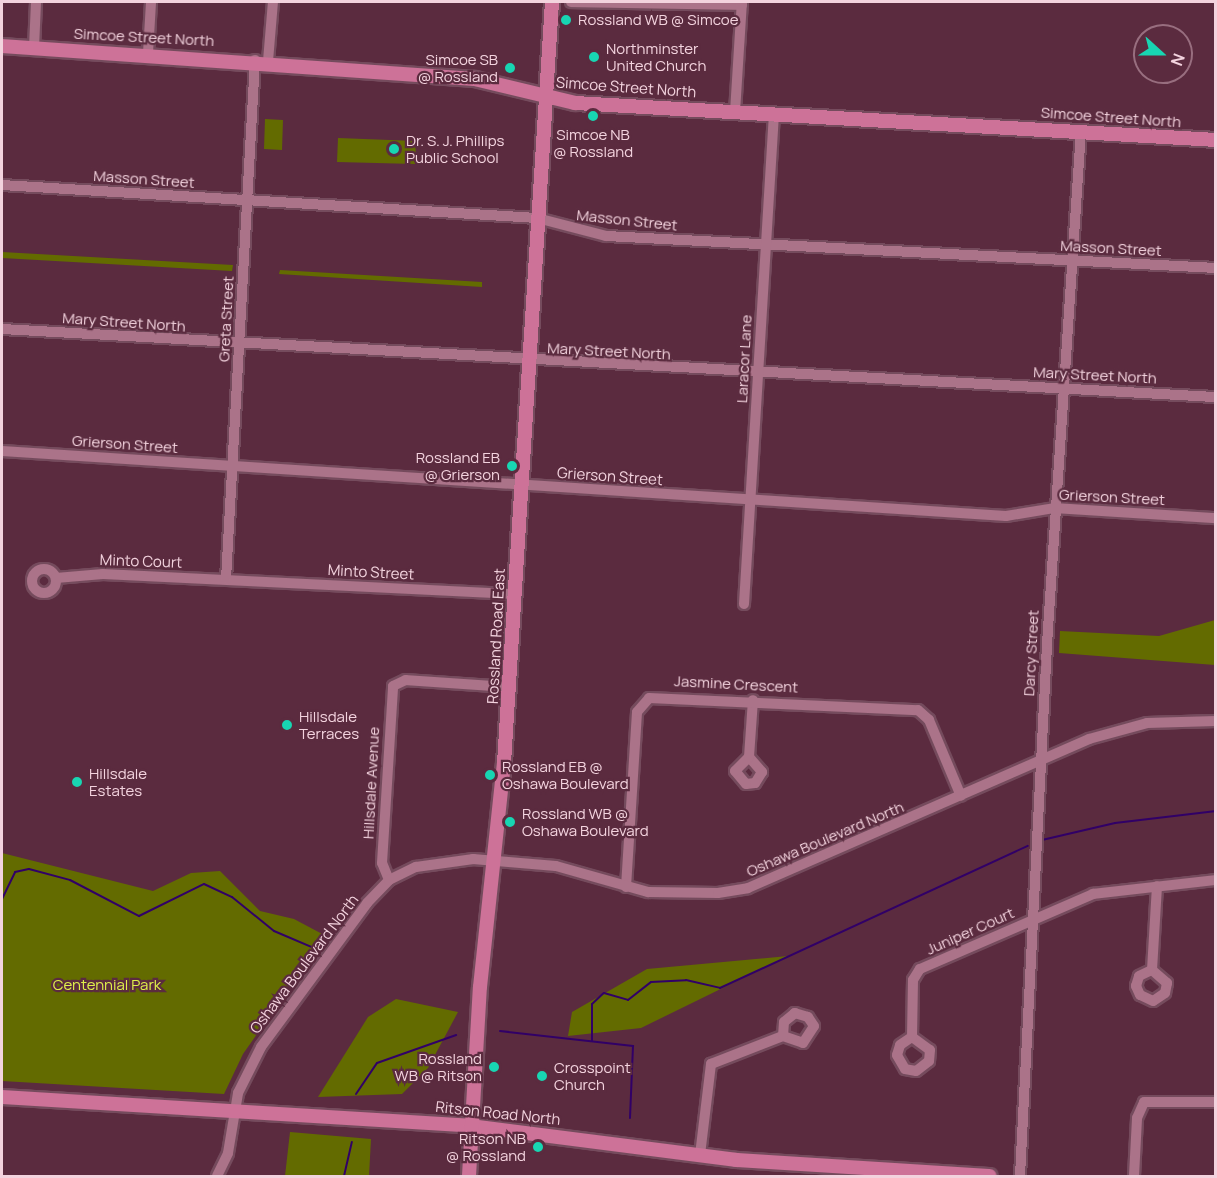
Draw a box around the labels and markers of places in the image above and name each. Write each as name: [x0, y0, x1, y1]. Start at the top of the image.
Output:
place label: Rossland WB @ Simcoe: [578, 11, 739, 29]
marker: Rossland WB @ Simcoe: [559, 13, 573, 27]
place label: Northminster United Church: [606, 39, 706, 74]
place label: Simcoe SB @ Rossland: [418, 50, 498, 85]
marker: Northminster United Church: [587, 50, 601, 64]
marker: Simcoe SB @ Rossland: [503, 61, 517, 75]
marker: Simcoe NB @ Rossland: [586, 109, 600, 123]
place label: Simcoe NB @ Rossland: [553, 125, 633, 160]
place label: Dr. S. J. Phillips Public School: [406, 131, 504, 166]
marker: Dr. S. J. Phillips Public School: [387, 142, 401, 156]
place label: Rossland EB @ Grierson: [416, 448, 500, 483]
marker: Rossland EB @ Grierson: [505, 459, 519, 473]
place label: Hillsdale Terraces: [299, 707, 359, 742]
marker: Hillsdale Terraces: [280, 718, 294, 732]
place label: Rossland EB @ Oshawa Boulevard: [502, 757, 629, 792]
place label: Hillsdale Estates: [89, 764, 147, 799]
marker: Rossland EB @ Oshawa Boulevard: [483, 768, 497, 782]
marker: Hillsdale Estates: [70, 775, 84, 789]
place label: Rossland WB @ Oshawa Boulevard: [522, 804, 649, 839]
marker: Rossland WB @ Oshawa Boulevard: [503, 815, 517, 829]
place label: Rossland WB @ Ritson: [395, 1049, 482, 1084]
place label: Crosspoint Church: [554, 1058, 631, 1093]
marker: Rossland WB @ Ritson: [487, 1060, 501, 1074]
marker: Crosspoint Church: [535, 1069, 549, 1083]
place label: Ritson NB @ Rossland: [446, 1129, 526, 1164]
marker: Ritson NB @ Rossland: [531, 1140, 545, 1154]

